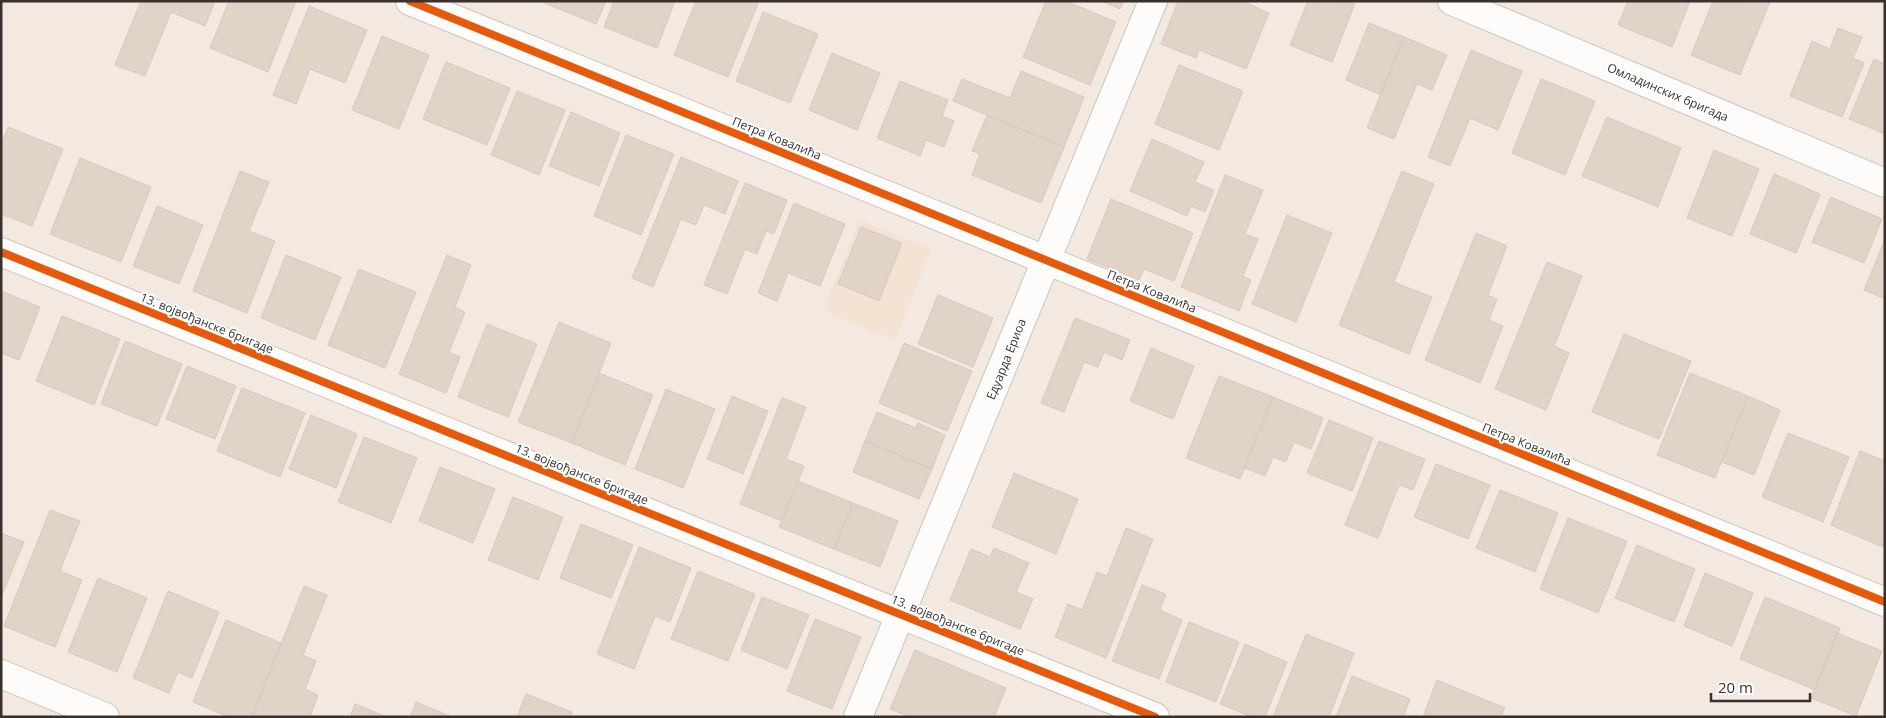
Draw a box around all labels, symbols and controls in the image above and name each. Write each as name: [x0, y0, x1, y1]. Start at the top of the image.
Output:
street label: Омладинских бригада: [1605, 59, 1731, 125]
street label: Петра Ковалића: [730, 112, 824, 164]
street label: Петра Ковалића: [1105, 265, 1199, 317]
street label: 13. војвођанске бригаде: [138, 288, 276, 358]
street label: Едуарда Ериоа: [982, 316, 1030, 402]
street label: Петра Ковалића: [1480, 418, 1574, 470]
street label: 13. војвођанске бригаде: [513, 439, 651, 509]
street label: 13. војвођанске бригаде: [889, 590, 1027, 660]
scale bar: [1711, 670, 1810, 702]
text: 20 m: [1718, 677, 1753, 697]

